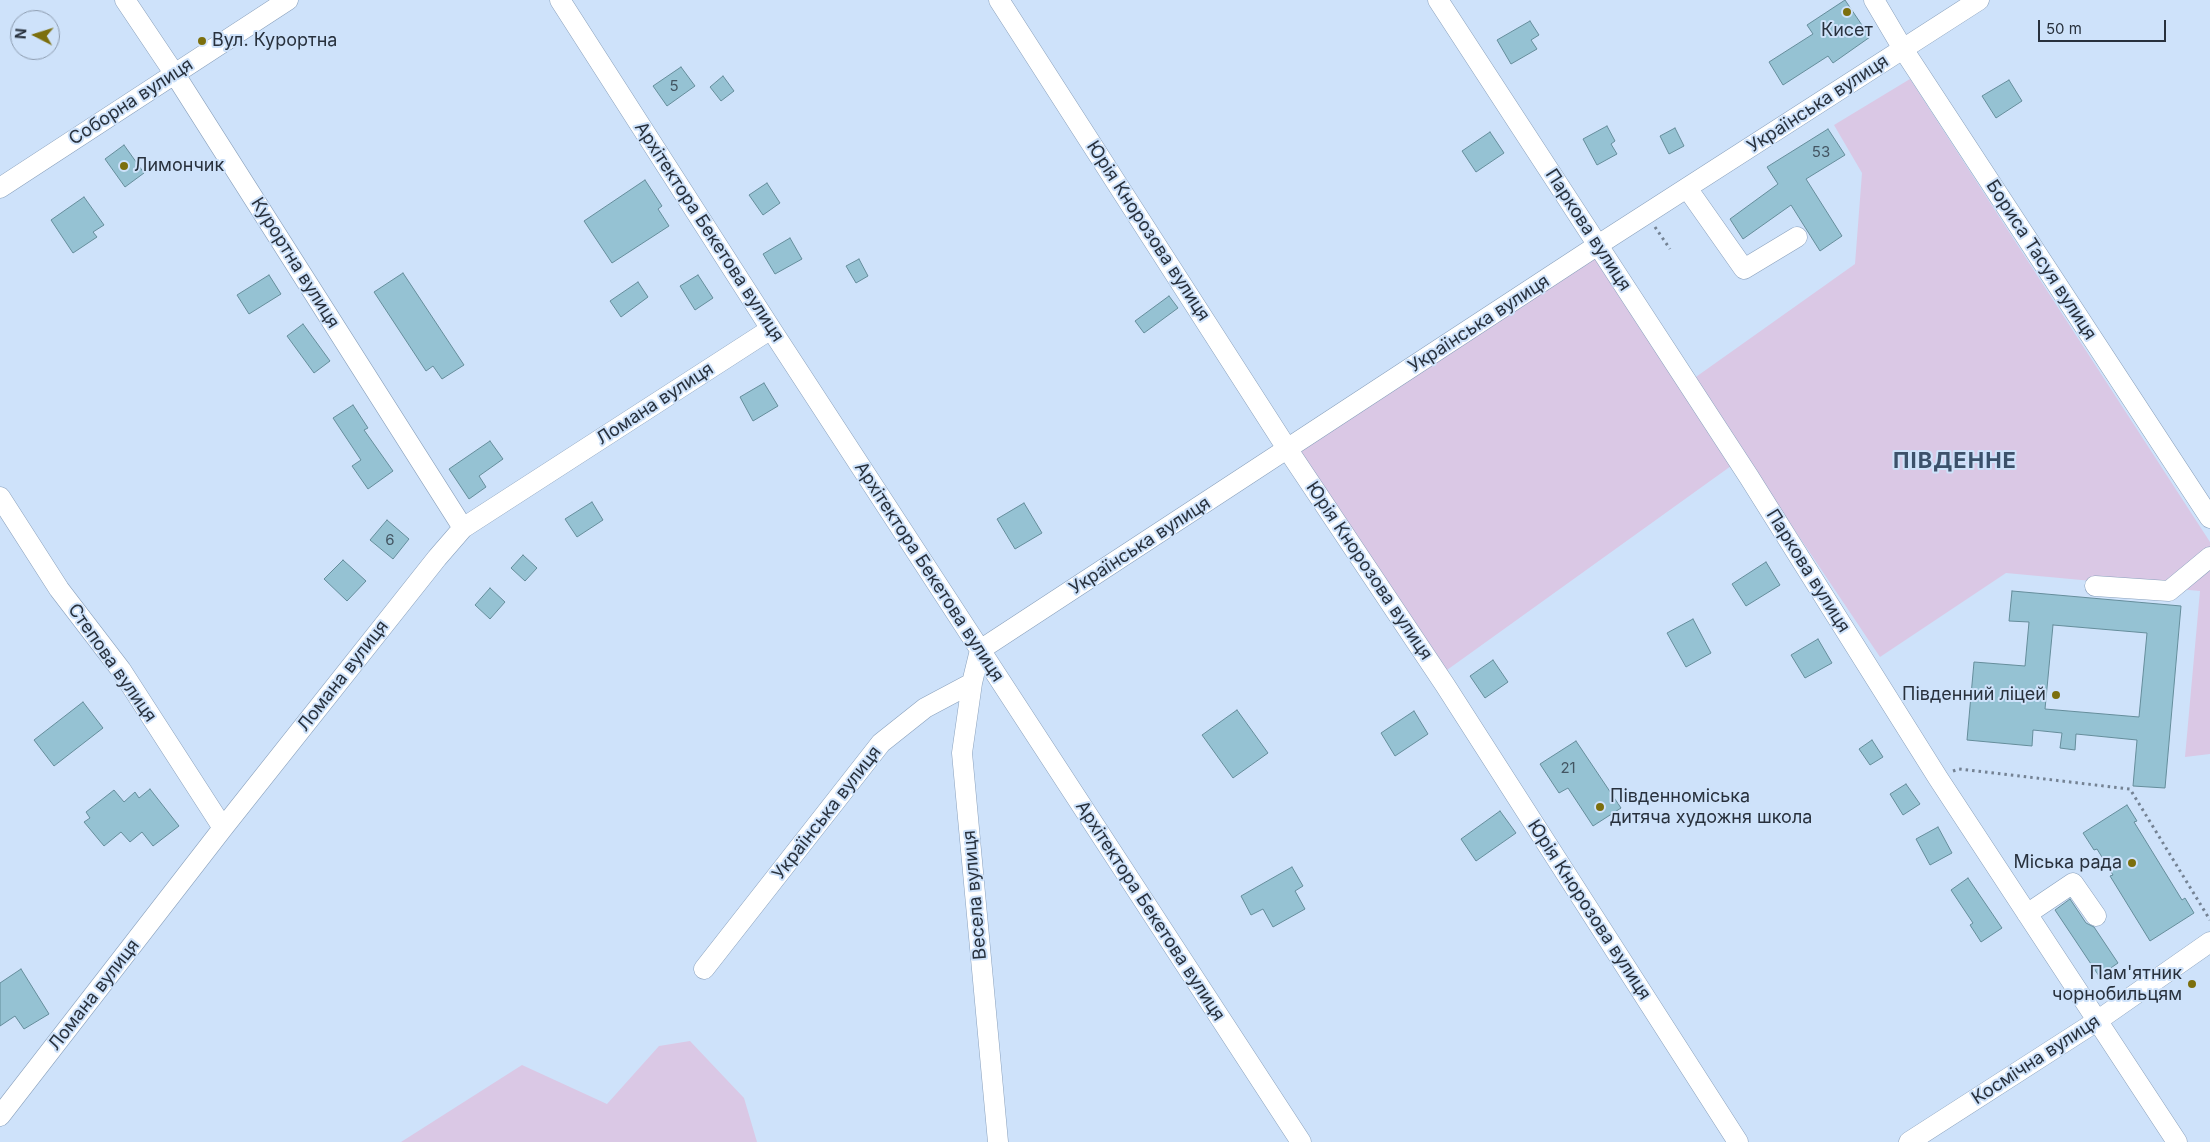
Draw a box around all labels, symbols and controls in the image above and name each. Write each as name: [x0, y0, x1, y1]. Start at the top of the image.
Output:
marker: Кисет: [1841, 6, 1853, 18]
north arrow: [10, 10, 60, 60]
scale bar: [2040, 10, 2168, 42]
text: 50 m: [2046, 19, 2082, 38]
place label: Кисет: [1821, 20, 1873, 42]
text: N: [12, 28, 29, 40]
place label: Вул. Курортна: [212, 30, 337, 52]
marker: Вул. Курортна: [196, 35, 208, 47]
street label: Українська вулиця: [1743, 50, 1893, 158]
street label: Соборна вулиця: [65, 54, 197, 150]
house number: 5: [669, 77, 679, 95]
street label: Архітектора Бекетова вулиця: [630, 118, 788, 346]
street label: Юрія Кнорозова вулиця: [1082, 137, 1214, 325]
house number: 53: [1812, 143, 1830, 161]
place label: Лимончик: [134, 155, 224, 177]
marker: Лимончик: [118, 160, 130, 172]
street label: Паркова вулиця: [1540, 165, 1636, 295]
street label: Бориса Тасуя вулиця: [1981, 176, 2101, 344]
street label: Курортна вулиця: [246, 194, 344, 332]
street label: Українська вулиця: [1404, 270, 1554, 378]
street label: Ломана вулиця: [592, 358, 718, 450]
district label: ПІВДЕННЕ: [1892, 448, 2018, 474]
street label: Архітектора Бекетова вулиця: [850, 458, 1008, 686]
street label: Юрія Кнорозова вулиця: [1301, 478, 1437, 664]
street label: Українська вулиця: [1065, 492, 1215, 600]
street label: Паркова вулиця: [1761, 505, 1855, 637]
house number: 6: [385, 531, 395, 549]
street label: Степова вулиця: [63, 600, 161, 726]
street label: Ломана вулиця: [293, 616, 393, 736]
place label: Південний ліцей: [1902, 684, 2046, 706]
marker: Південний ліцей: [2050, 689, 2062, 701]
street label: Українська вулиця: [768, 742, 886, 884]
house number: 21: [1560, 759, 1576, 777]
place label: Південноміська дитяча художня школа: [1610, 786, 1812, 829]
street label: Архітектора Бекетова вулиця: [1071, 797, 1229, 1025]
marker: Південноміська дитяча художня школа: [1594, 801, 1606, 813]
street label: Юрія Кнорозова вулиця: [1523, 816, 1655, 1004]
street label: Весела вулиця: [959, 829, 991, 961]
place label: Міська рада: [2013, 852, 2122, 874]
marker: Міська рада: [2126, 857, 2138, 869]
street label: Ломана вулиця: [44, 935, 144, 1055]
place label: Пам'ятник чорнобильцям: [2052, 963, 2182, 1006]
marker: Пам'ятник чорнобильцям: [2186, 978, 2198, 990]
street label: Космічна вулиця: [1968, 1011, 2104, 1109]

